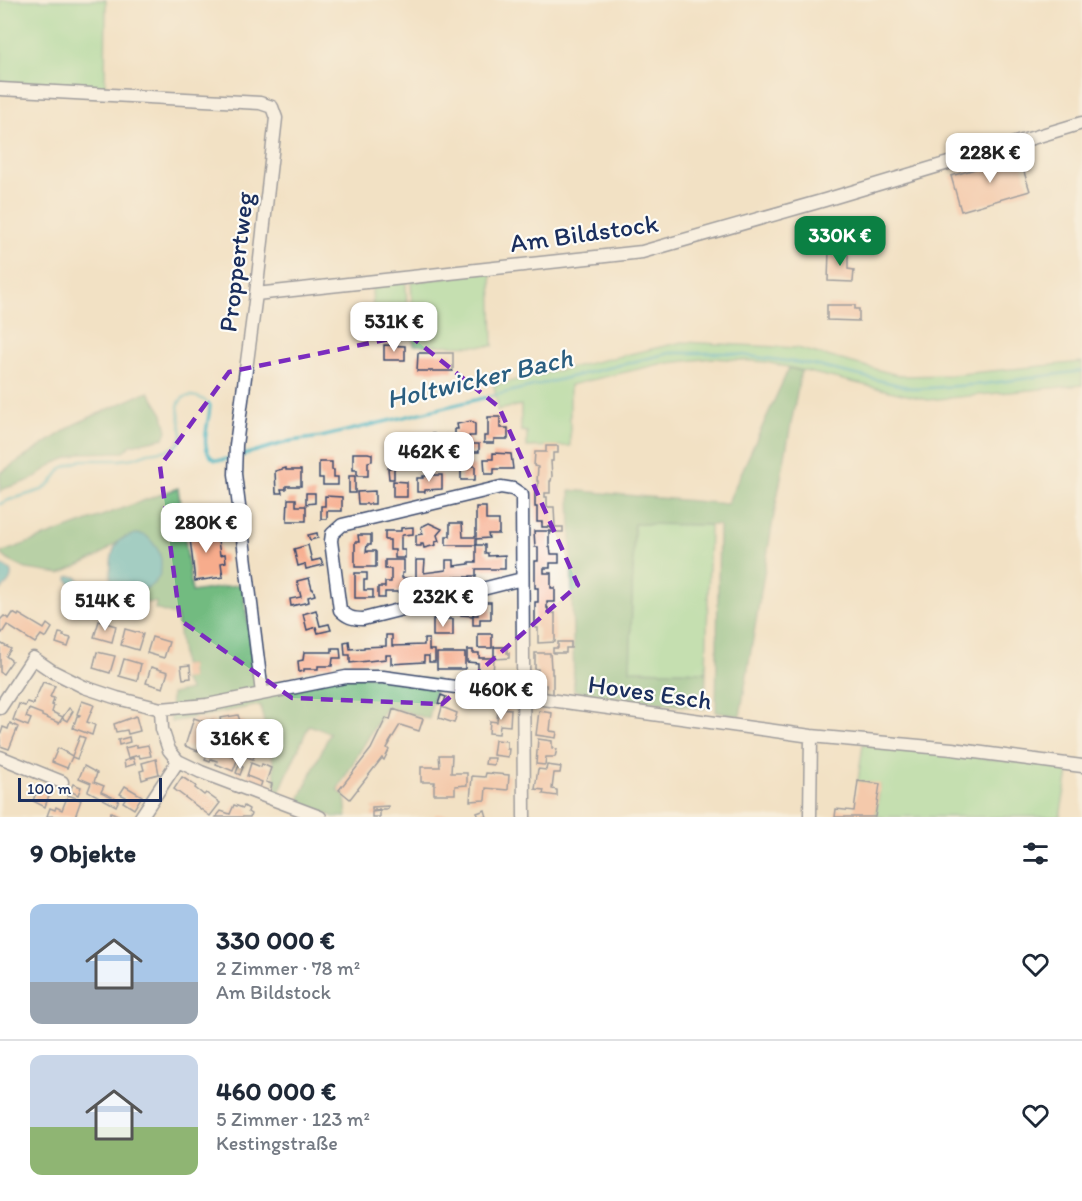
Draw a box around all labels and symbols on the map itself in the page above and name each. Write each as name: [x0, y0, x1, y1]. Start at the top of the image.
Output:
pin: 228K €: [941, 133, 1039, 184]
street label: Proppertweg: [212, 189, 261, 334]
street label: Am Bildstock: [508, 207, 661, 259]
pin: 330K €: [791, 216, 889, 267]
pin: 531K €: [345, 302, 443, 353]
water label: Holtwicker Bach: [383, 341, 575, 415]
pin: 462K €: [380, 432, 478, 483]
pin: 280K €: [157, 503, 255, 554]
pin: 232K €: [394, 577, 492, 628]
pin: 514K €: [56, 581, 154, 632]
street label: Hoves Esch: [586, 667, 714, 717]
pin: 460K €: [452, 670, 550, 721]
pin: 316K €: [191, 719, 289, 770]
scale bar: [18, 775, 162, 802]

